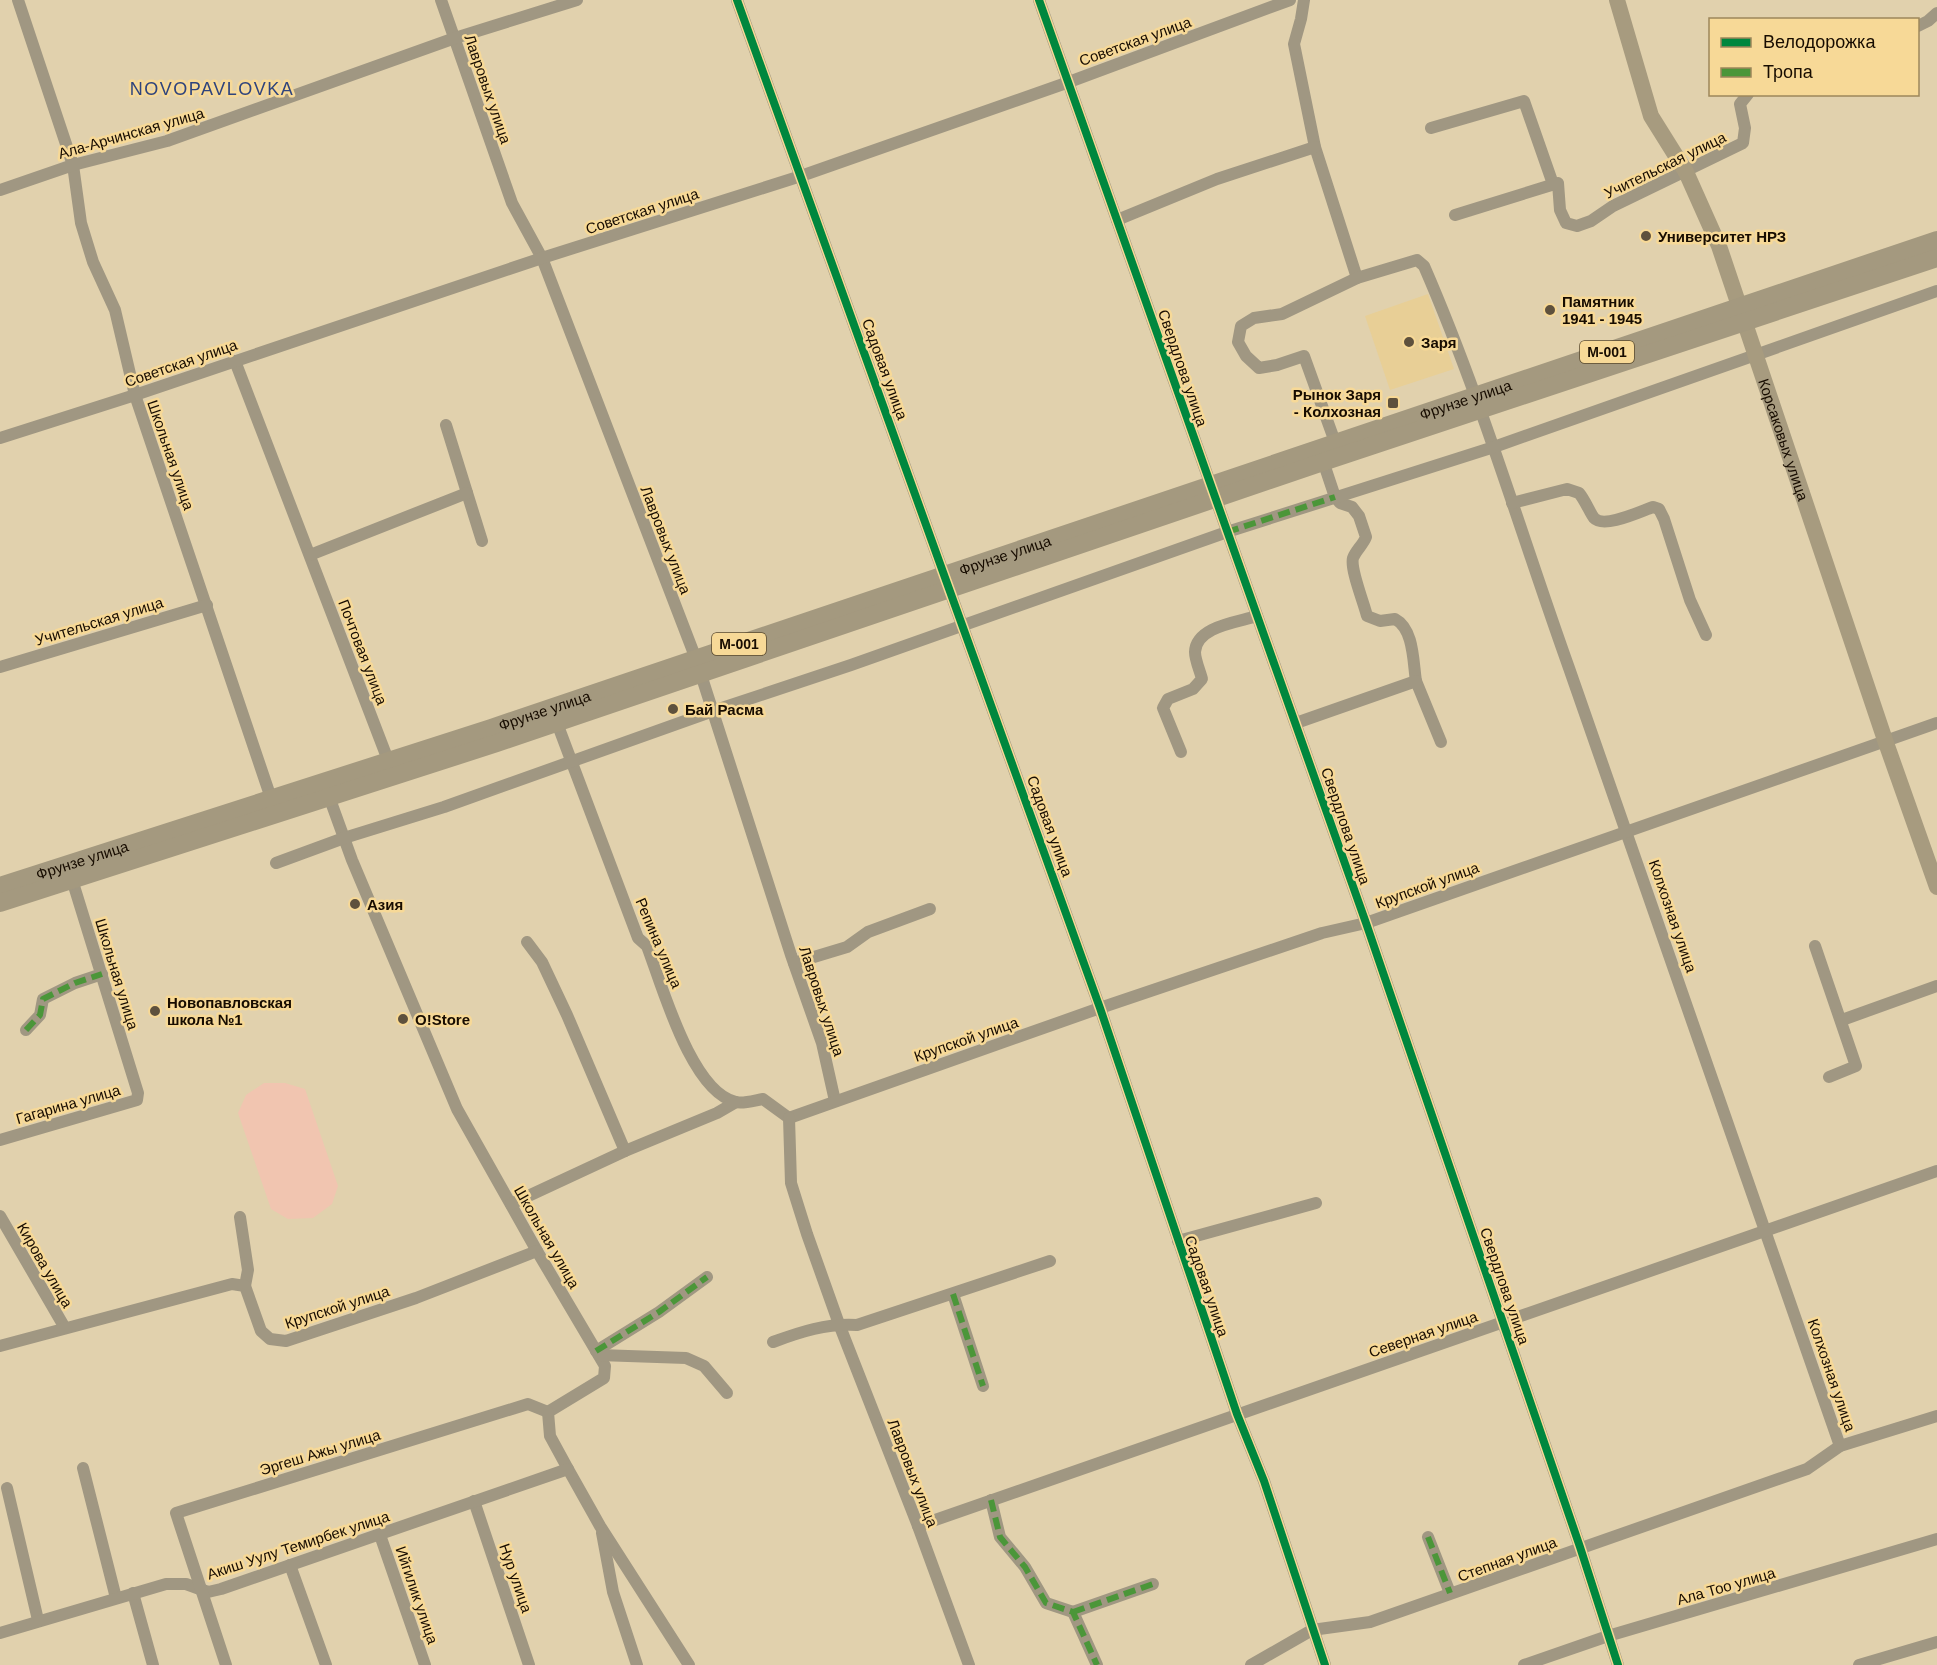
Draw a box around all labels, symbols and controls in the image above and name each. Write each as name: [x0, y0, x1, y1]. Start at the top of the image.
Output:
street label: Советская улица: [1077, 13, 1194, 69]
legend: [1709, 18, 1919, 96]
street label: Лавровых улица: [461, 32, 515, 147]
text: Велодорожка: [1763, 32, 1876, 52]
text: Тропа: [1763, 62, 1814, 82]
district label: NOVOPAVLOVKA: [130, 79, 294, 99]
street label: Ала-Арчинская улица: [56, 104, 206, 162]
street label: Учительская улица: [1601, 128, 1729, 202]
street label: Советская улица: [583, 185, 701, 237]
place label: Университет НРЗ: [1658, 228, 1786, 245]
marker: Университет НРЗ: [1639, 229, 1653, 243]
place label: Памятник 1941 - 1945: [1562, 293, 1642, 327]
marker: Памятник 1941 - 1945: [1543, 303, 1557, 317]
street label: Свердлова улица: [1155, 307, 1211, 429]
street label: Садовая улица: [859, 316, 911, 422]
place label: Заря: [1421, 334, 1456, 351]
marker: Заря: [1402, 335, 1416, 349]
street label: Советская улица: [123, 336, 240, 390]
road number: M-001: [1580, 341, 1634, 363]
street label: Фрунзе улица: [1417, 376, 1514, 423]
street label: Корсаковых улица: [1756, 376, 1813, 503]
place label: Рынок Заря - Колхозная: [1293, 386, 1381, 420]
marker: Рынок Заря - Колхозная: [1386, 396, 1400, 410]
street label: Школьная улица: [144, 398, 198, 513]
street label: Лавровых улица: [638, 484, 695, 597]
street label: Фрунзе улица: [957, 531, 1054, 578]
street label: Учительская улица: [33, 593, 166, 649]
street label: Почтовая улица: [335, 597, 391, 708]
road number: M-001: [712, 633, 766, 655]
street label: Фрунзе улица: [496, 686, 593, 733]
place label: Бай Расма: [685, 701, 764, 718]
marker: Бай Расма: [666, 702, 680, 716]
street label: Свердлова улица: [1318, 765, 1374, 887]
street label: Садовая улица: [1024, 773, 1076, 879]
street label: Фрунзе улица: [34, 837, 131, 882]
street label: Колхозная улица: [1646, 857, 1700, 975]
street label: Крупской улица: [1373, 858, 1482, 912]
street label: Репина улица: [632, 895, 686, 991]
place label: Азия: [367, 896, 403, 913]
marker: Азия: [348, 897, 362, 911]
street label: Школьная улица: [92, 916, 142, 1032]
street label: Лавровых улица: [796, 944, 848, 1059]
place label: Новопавловская школа №1: [167, 994, 292, 1028]
marker: Новопавловская школа №1: [148, 1004, 162, 1018]
place label: O!Store: [415, 1011, 470, 1028]
marker: O!Store: [396, 1012, 410, 1026]
street label: Крупской улица: [912, 1013, 1021, 1065]
street label: Гагарина улица: [14, 1081, 123, 1127]
street label: Школьная улица: [511, 1183, 583, 1292]
street label: Кирова улица: [14, 1219, 77, 1311]
street label: Свердлова улица: [1477, 1225, 1533, 1347]
street label: Садовая улица: [1182, 1233, 1233, 1340]
street label: Крупской улица: [283, 1282, 392, 1332]
street label: Северная улица: [1366, 1307, 1480, 1361]
street label: Колхозная улица: [1805, 1316, 1859, 1434]
street label: Лавровых улица: [885, 1417, 942, 1530]
street label: Эргеш Ажы улица: [258, 1425, 383, 1478]
street label: Акиш Уулу Темирбек улица: [205, 1507, 392, 1583]
street label: Степная улица: [1455, 1533, 1559, 1585]
street label: Нур улица: [496, 1541, 536, 1615]
street label: Ийгилик улица: [392, 1544, 442, 1647]
street label: Ала Тоо улица: [1675, 1564, 1778, 1608]

